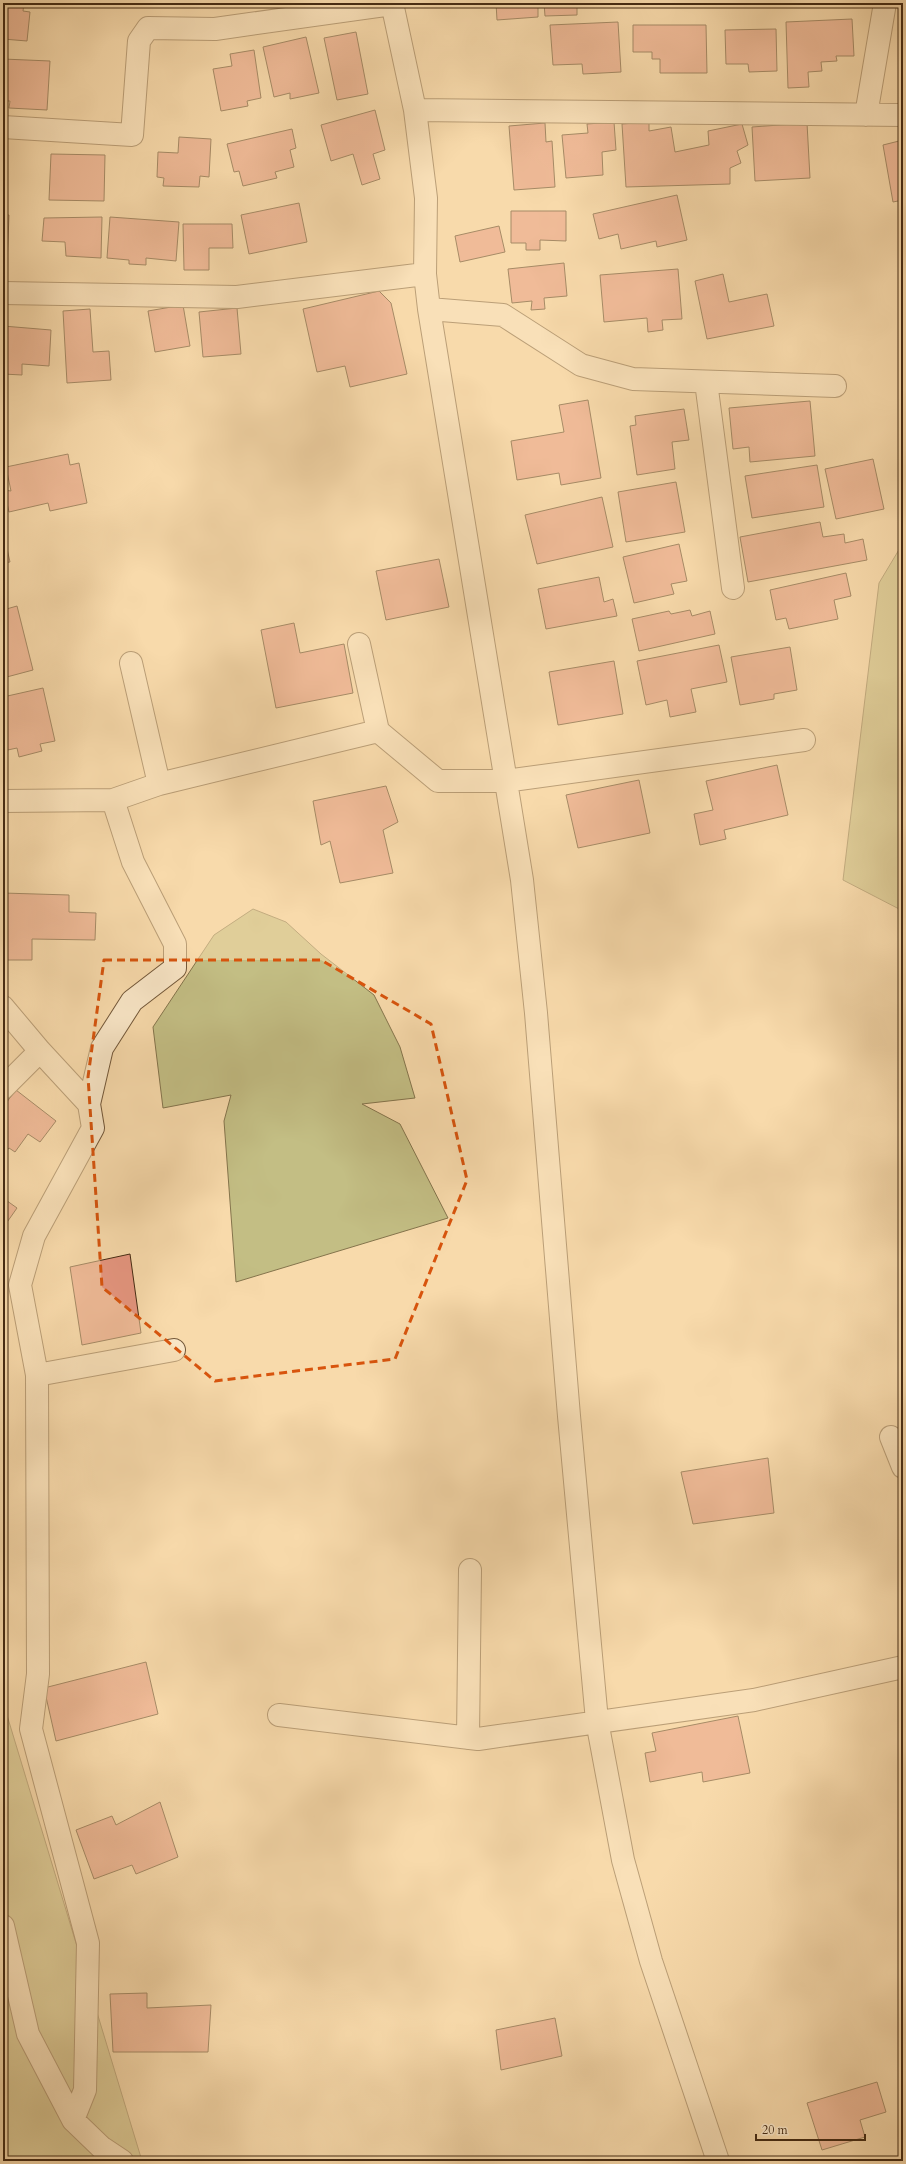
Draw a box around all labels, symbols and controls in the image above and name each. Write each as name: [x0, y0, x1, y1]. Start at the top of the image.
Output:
scale bar: [756, 2116, 865, 2142]
text: 20 m: [762, 2122, 789, 2138]

